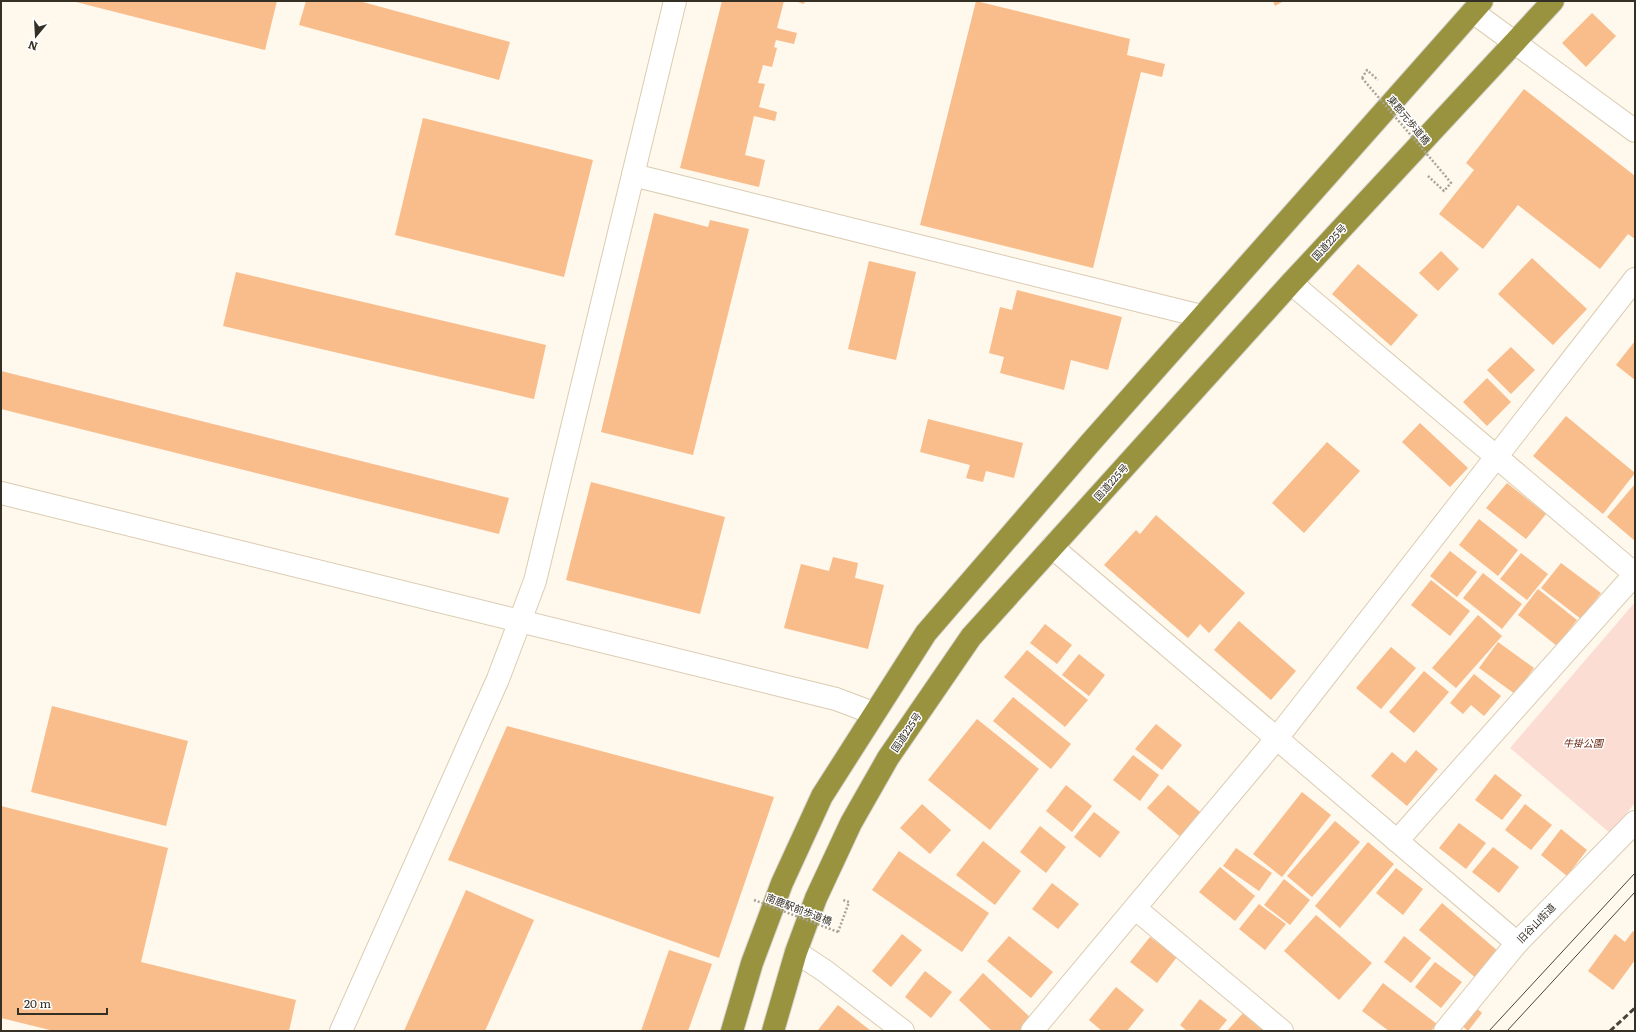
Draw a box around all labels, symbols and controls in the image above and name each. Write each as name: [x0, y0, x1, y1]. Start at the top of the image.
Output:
north arrow: [16, 16, 56, 56]
text: N: [26, 37, 39, 55]
street label: 東郡元歩道橋: [1384, 92, 1434, 147]
street label: 国道225号: [1308, 220, 1350, 263]
street label: 国道225号: [1090, 460, 1131, 503]
street label: 国道225号: [887, 709, 924, 755]
park label: 牛掛公園: [1563, 735, 1605, 750]
street label: 南鹿駅前歩道橋: [764, 889, 835, 928]
street label: 旧谷山街道: [1513, 899, 1558, 946]
scale bar: [18, 990, 107, 1016]
text: 20 m: [24, 994, 51, 1012]

